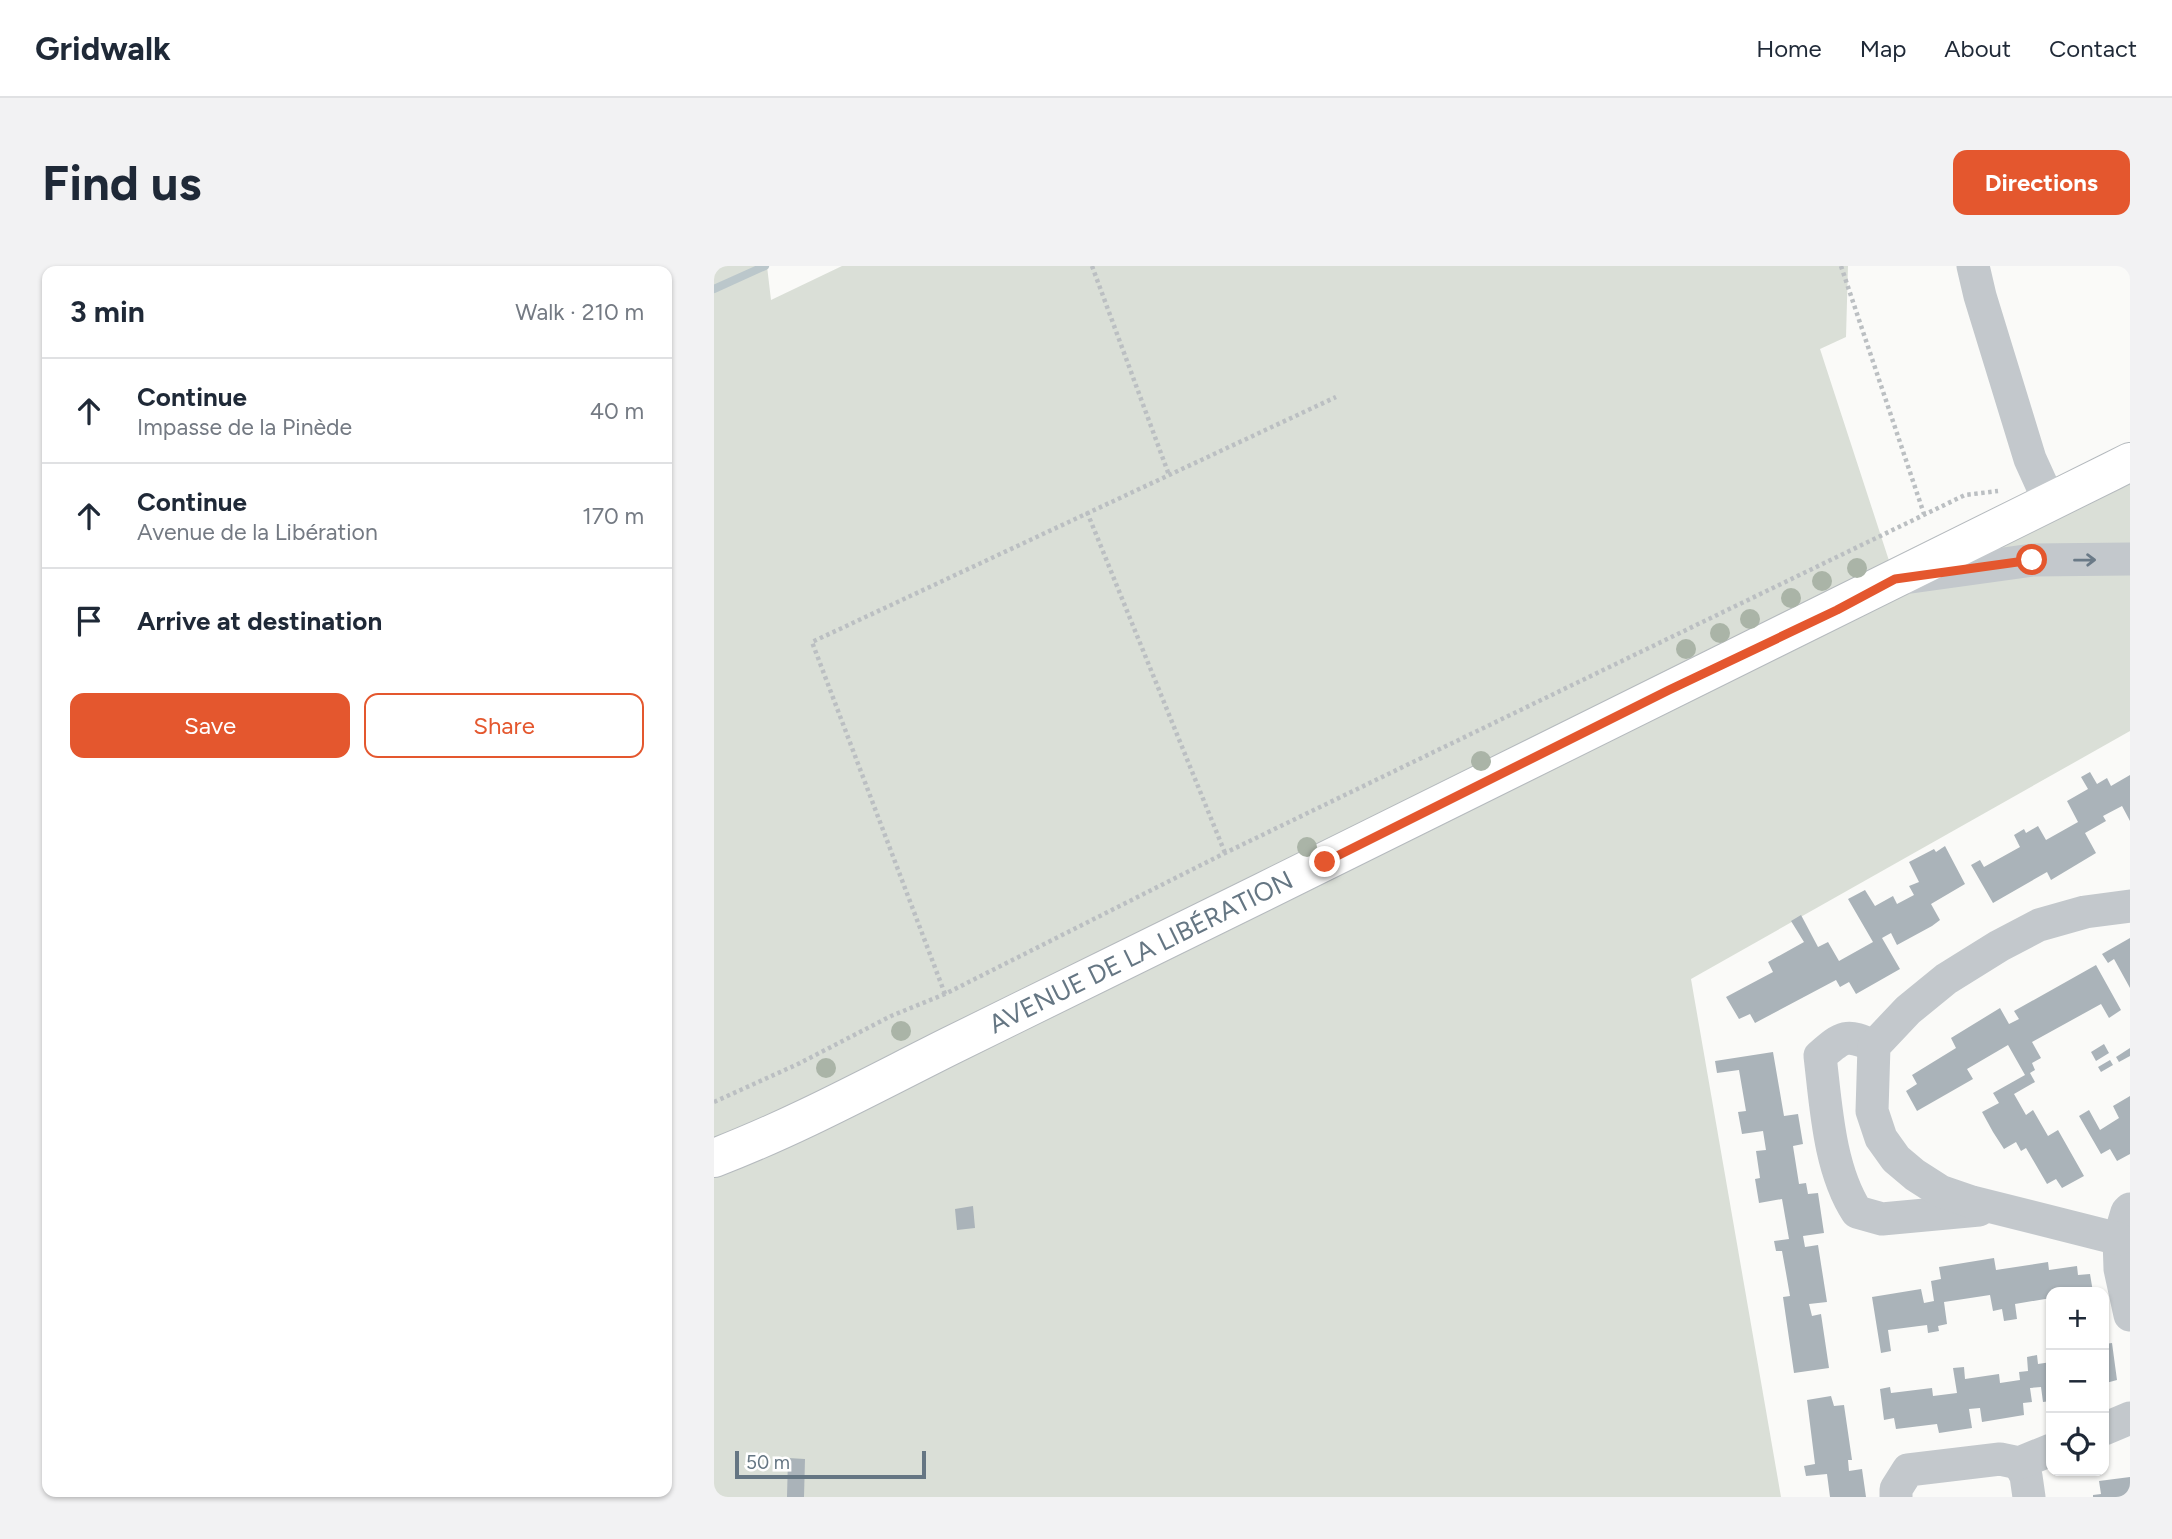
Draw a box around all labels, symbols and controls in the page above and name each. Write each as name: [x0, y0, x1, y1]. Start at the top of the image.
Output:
text: Gridwalk: [35, 29, 171, 68]
text: Home: [1756, 34, 1822, 63]
text: Map: [1860, 34, 1906, 63]
text: About: [1944, 34, 2011, 63]
text: Contact: [2049, 34, 2137, 63]
button: Directions: [1953, 150, 2130, 215]
text: Find us: [42, 153, 201, 212]
text: 3 min: [70, 293, 145, 330]
text: Walk · 210 m: [515, 298, 644, 326]
text: Continue: [137, 381, 247, 413]
icon: ahead: [70, 392, 108, 430]
text: 40 m: [590, 397, 644, 425]
text: Impasse de la Pinède: [137, 413, 352, 441]
text: Continue: [137, 486, 247, 518]
icon: ahead: [70, 497, 108, 535]
text: 170 m: [582, 502, 644, 530]
text: Avenue de la Libération: [137, 518, 378, 546]
route start: [2016, 544, 2047, 575]
one-way arrow: [2073, 553, 2096, 566]
icon: arrive: [70, 602, 108, 640]
text: Arrive at destination: [137, 605, 382, 637]
button: Save: [70, 693, 350, 758]
button: Share: [364, 693, 644, 758]
route end: [1309, 846, 1340, 877]
street label: AVENUE DE LA LIBÉRATION: [983, 864, 1298, 1040]
map controls: [2046, 1287, 2109, 1476]
button: +: [2046, 1287, 2109, 1350]
button: −: [2046, 1350, 2109, 1413]
button: locate: [2046, 1413, 2109, 1476]
scale bar: [735, 1448, 926, 1480]
text: 50 m: [746, 1451, 790, 1474]

